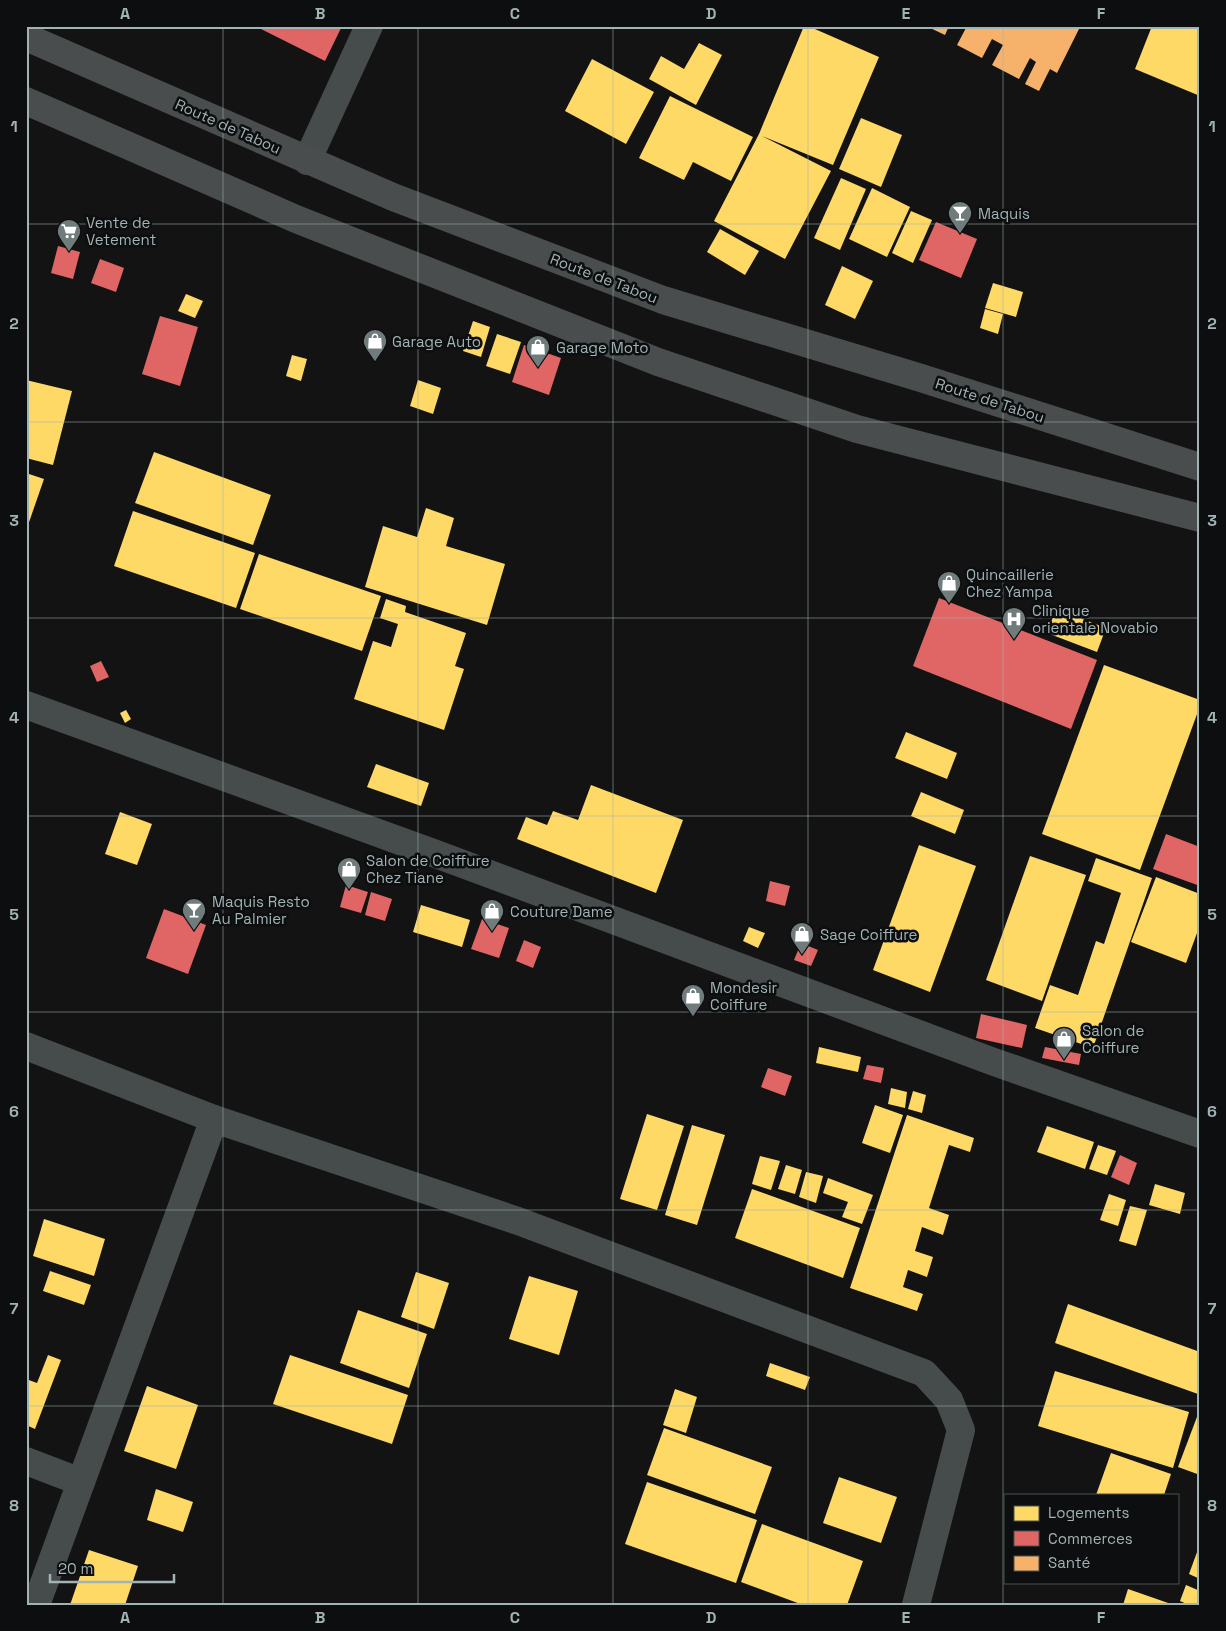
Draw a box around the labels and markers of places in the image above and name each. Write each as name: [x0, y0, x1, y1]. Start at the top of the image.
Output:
bar icon: Maquis: [947, 200, 973, 234]
place label: Maquis: [978, 204, 1030, 223]
place label: Vente de Vetement: [86, 213, 157, 249]
supermarket icon: Vente de Vetement: [56, 218, 82, 252]
shop icon: Garage Auto: [362, 328, 388, 362]
place label: Garage Auto: [392, 332, 481, 351]
shop icon: Garage Moto: [525, 334, 551, 368]
place label: Garage Moto: [556, 338, 649, 357]
place label: Quincaillerie Chez Yampa: [966, 565, 1054, 601]
shop icon: Quincaillerie Chez Yampa: [936, 570, 962, 604]
place label: Clinique orientale Novabio: [1032, 601, 1158, 637]
hospital icon: Clinique orientale Novabio: [1001, 606, 1027, 640]
place label: Salon de Coiffure Chez Tiane: [366, 851, 490, 887]
shop icon: Salon de Coiffure Chez Tiane: [336, 856, 362, 890]
place label: Maquis Resto Au Palmier: [212, 892, 310, 928]
bar icon: Maquis Resto Au Palmier: [181, 897, 207, 931]
shop icon: Couture Dame: [479, 898, 505, 932]
place label: Couture Dame: [510, 902, 613, 921]
shop icon: Sage Coiffure: [789, 921, 815, 955]
place label: Sage Coiffure: [820, 925, 918, 944]
place label: Mondesir Coiffure: [710, 978, 778, 1014]
shop icon: Mondesir Coiffure: [680, 983, 706, 1017]
place label: Salon de Coiffure: [1082, 1021, 1144, 1057]
shop icon: Salon de Coiffure: [1051, 1026, 1077, 1060]

